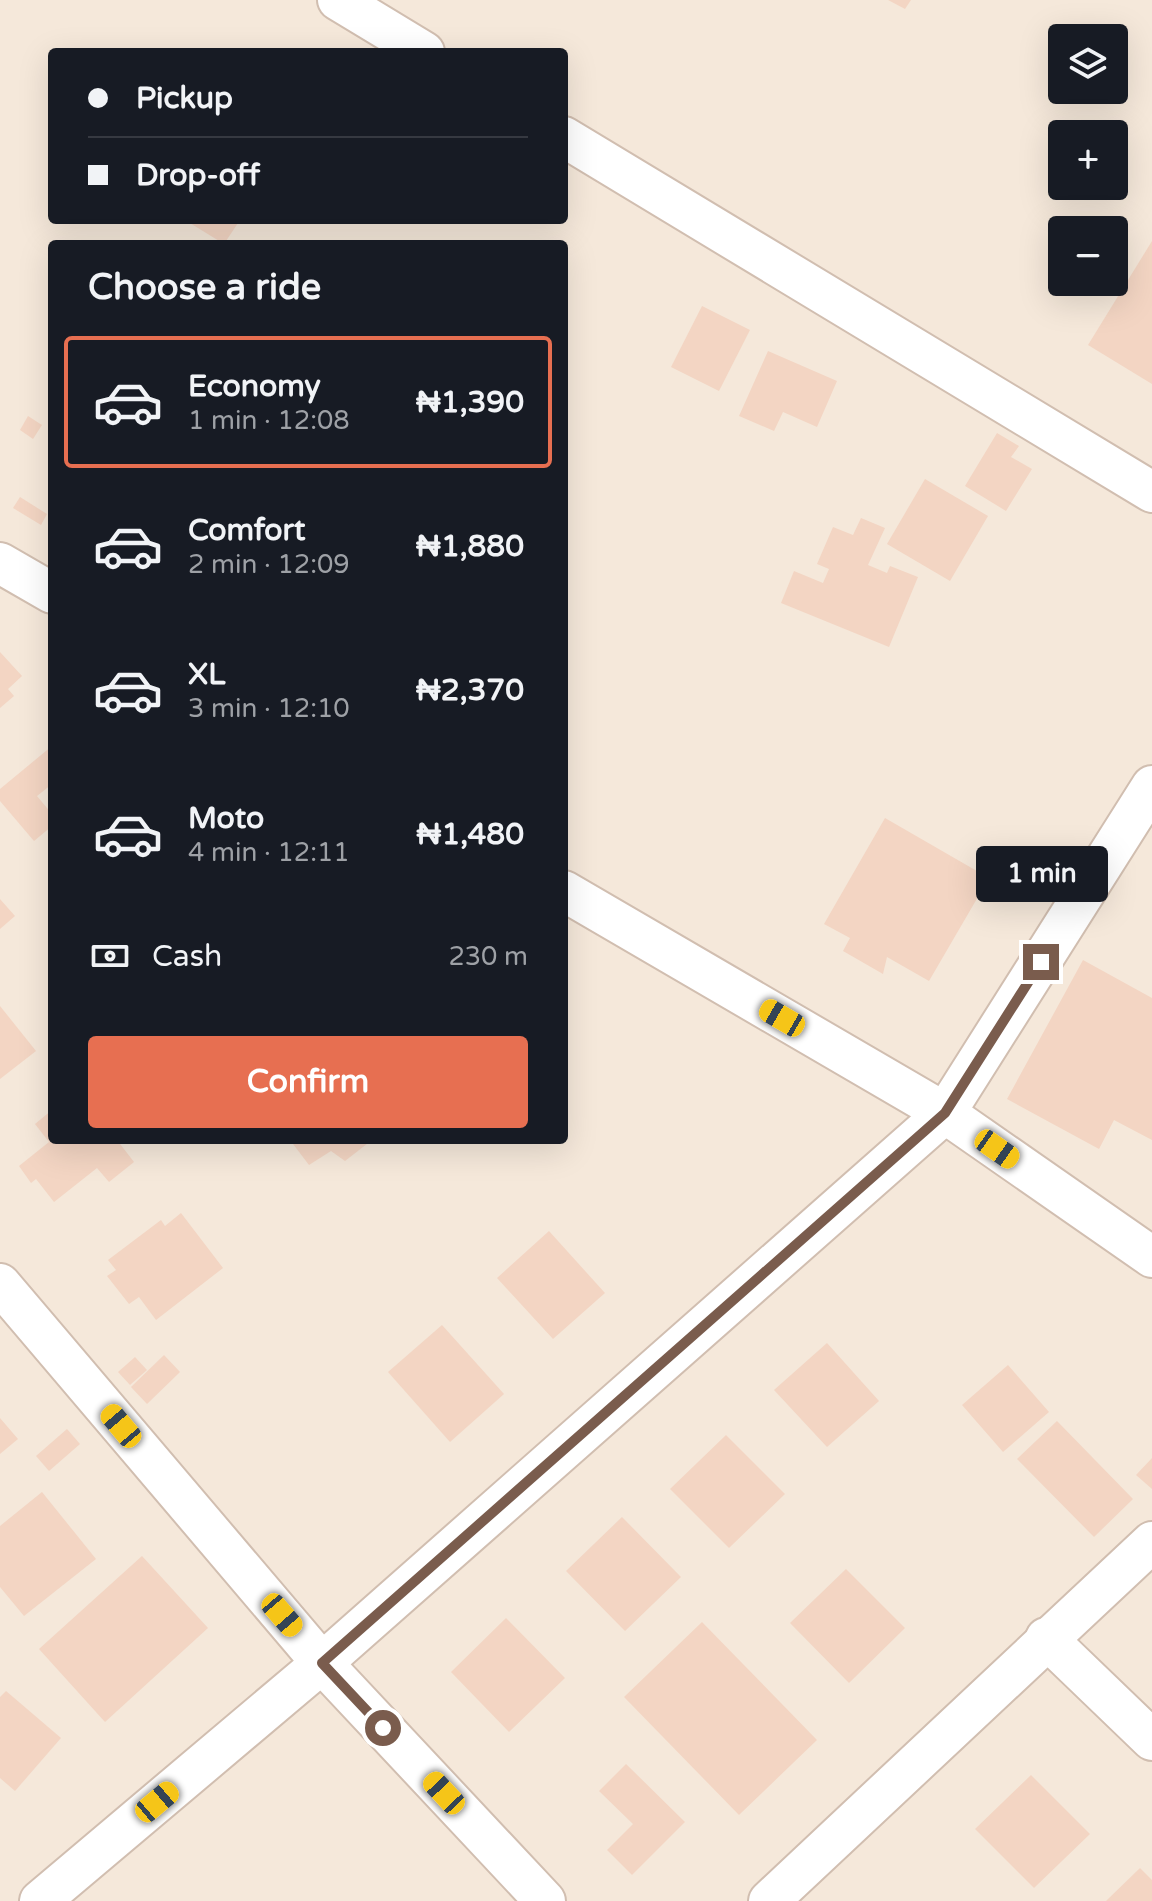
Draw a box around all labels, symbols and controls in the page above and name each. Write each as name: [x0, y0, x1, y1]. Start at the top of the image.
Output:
map controls: [1048, 24, 1128, 296]
button: layers: [1048, 24, 1128, 104]
text: Pickup: [136, 80, 233, 117]
button: +: [1048, 120, 1128, 200]
text: Drop-off: [136, 157, 260, 194]
button: −: [1048, 216, 1128, 296]
text: Choose a ride: [88, 266, 321, 309]
icon: car: [92, 366, 164, 438]
text: Economy: [188, 368, 321, 405]
text: ₦1,390: [416, 384, 524, 421]
text: 1 min · 12:08: [188, 405, 350, 436]
icon: car: [92, 510, 164, 582]
text: Comfort: [188, 512, 306, 549]
text: ₦1,880: [416, 528, 524, 565]
text: 2 min · 12:09: [188, 549, 350, 580]
icon: car: [92, 654, 164, 726]
text: XL: [188, 656, 225, 693]
text: ₦2,370: [416, 672, 524, 709]
text: 3 min · 12:10: [188, 693, 350, 724]
icon: car: [92, 798, 164, 870]
text: Moto: [188, 800, 264, 837]
text: ₦1,480: [416, 816, 524, 853]
text: 4 min · 12:11: [188, 837, 350, 868]
callout: 1 min: [975, 846, 1107, 902]
text: 1 min: [1007, 858, 1077, 889]
icon: cash: [88, 934, 132, 978]
text: Cash: [152, 938, 222, 975]
text: 230 m: [448, 941, 528, 972]
route end: [1023, 944, 1059, 980]
car: [755, 996, 809, 1040]
button: Confirm: [88, 1036, 528, 1128]
car: [970, 1125, 1024, 1173]
car: [96, 1400, 146, 1452]
car: [257, 1589, 307, 1641]
route start: [365, 1710, 401, 1746]
car: [419, 1767, 469, 1819]
car: [131, 1777, 183, 1827]

